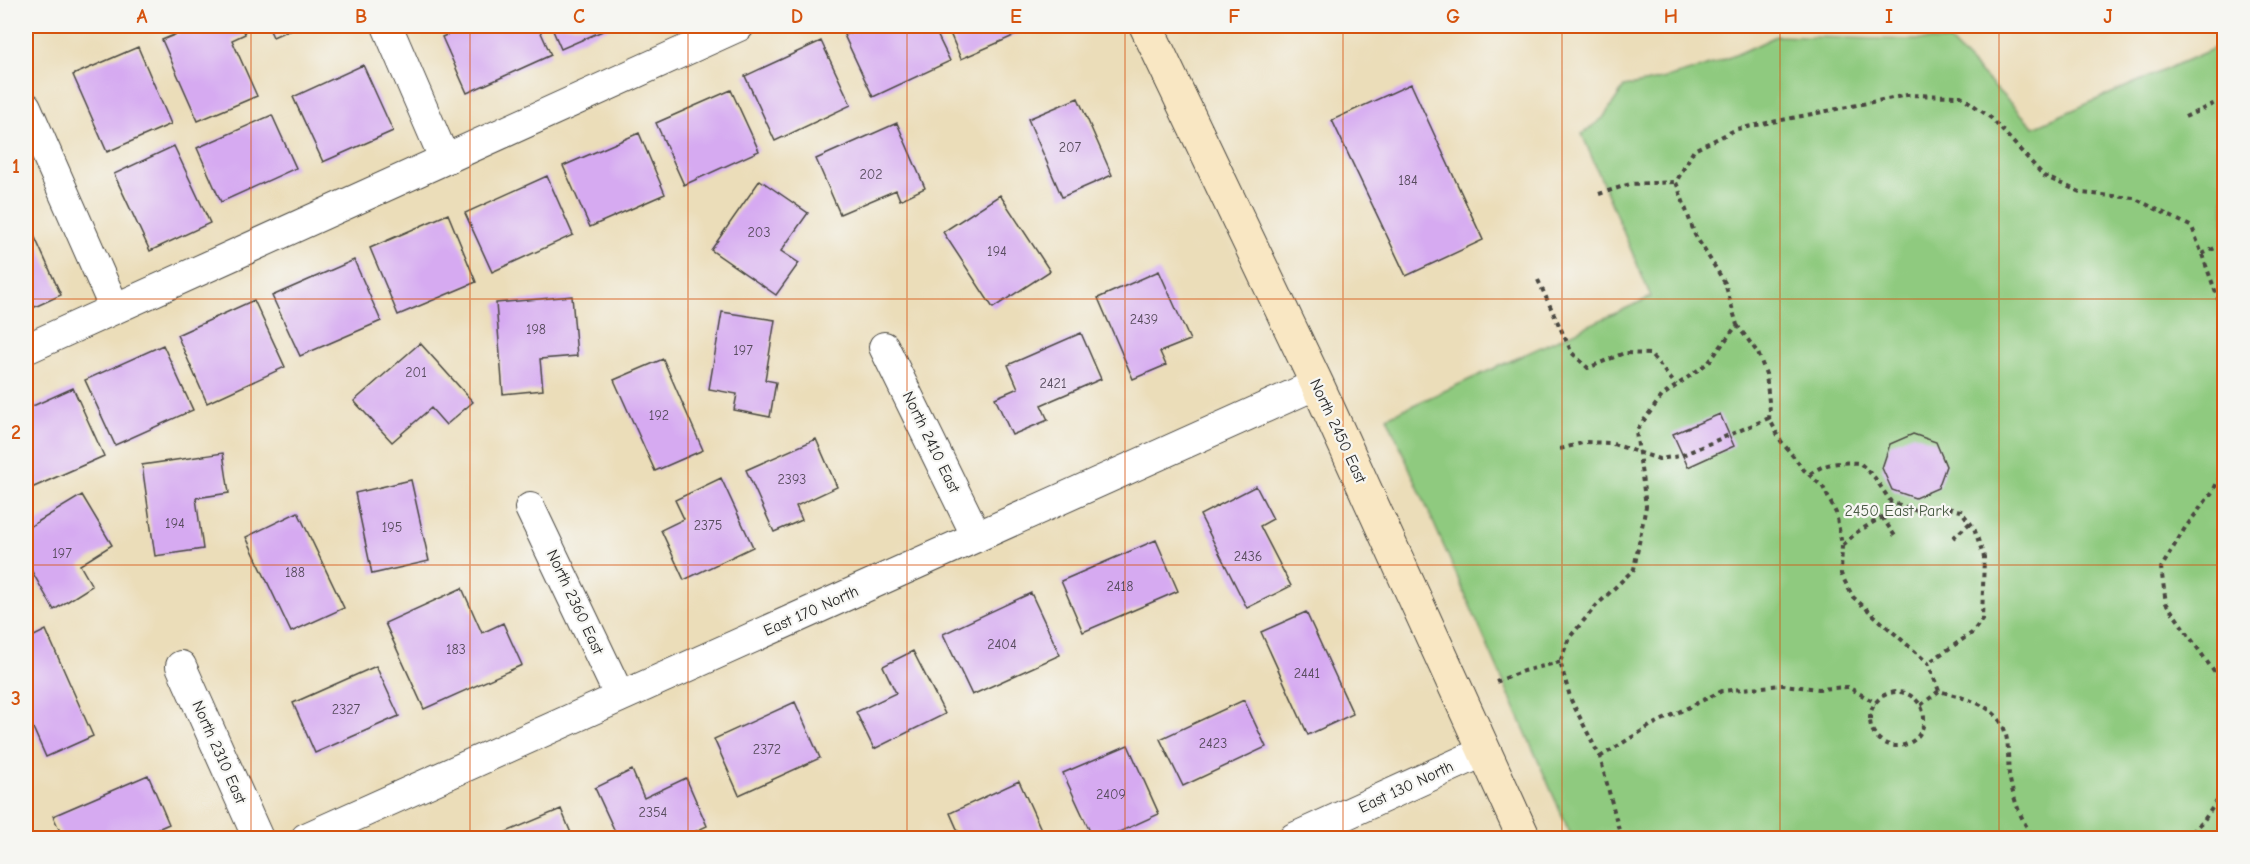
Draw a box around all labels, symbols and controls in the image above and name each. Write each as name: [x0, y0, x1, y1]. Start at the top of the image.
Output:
text: A: [136, 5, 148, 28]
text: B: [355, 5, 367, 28]
text: C: [573, 5, 585, 28]
text: D: [791, 5, 803, 28]
text: E: [1010, 5, 1022, 28]
text: F: [1228, 5, 1240, 28]
text: G: [1446, 5, 1460, 28]
text: H: [1664, 5, 1678, 28]
text: I: [1885, 5, 1893, 28]
text: J: [2103, 5, 2113, 28]
house number: 207: [1059, 139, 1082, 156]
text: 1: [12, 155, 20, 178]
house number: 202: [859, 166, 883, 183]
house number: 184: [1398, 172, 1418, 189]
house number: 203: [748, 224, 770, 241]
house number: 194: [987, 243, 1007, 260]
house number: 2439: [1130, 311, 1158, 328]
house number: 198: [526, 321, 546, 338]
house number: 197: [733, 342, 753, 359]
house number: 201: [405, 364, 427, 381]
house number: 2421: [1040, 375, 1066, 392]
street label: North 2450 East: [1306, 376, 1370, 486]
street label: North 2410 East: [899, 388, 963, 496]
house number: 192: [649, 407, 669, 424]
text: 2: [11, 421, 21, 444]
house number: 2393: [778, 471, 806, 488]
park label: 2450 East Park: [1845, 502, 1950, 520]
house number: 194: [165, 515, 185, 532]
house number: 2375: [694, 517, 722, 534]
house number: 195: [382, 519, 402, 536]
house number: 197: [52, 545, 72, 562]
street label: North 2360 East: [543, 547, 607, 657]
house number: 2436: [1234, 548, 1262, 565]
house number: 188: [285, 564, 305, 581]
house number: 2418: [1107, 578, 1133, 595]
street label: East 170 North: [761, 582, 861, 640]
house number: 2404: [987, 636, 1017, 653]
house number: 183: [446, 641, 466, 658]
house number: 2441: [1294, 665, 1320, 682]
text: 3: [11, 687, 21, 710]
street label: North 2310 East: [188, 698, 250, 807]
house number: 2327: [332, 701, 361, 718]
house number: 2423: [1199, 735, 1227, 752]
house number: 2372: [753, 741, 781, 758]
street label: East 130 North: [1356, 757, 1456, 817]
house number: 2409: [1096, 786, 1126, 803]
house number: 2354: [639, 804, 668, 821]

